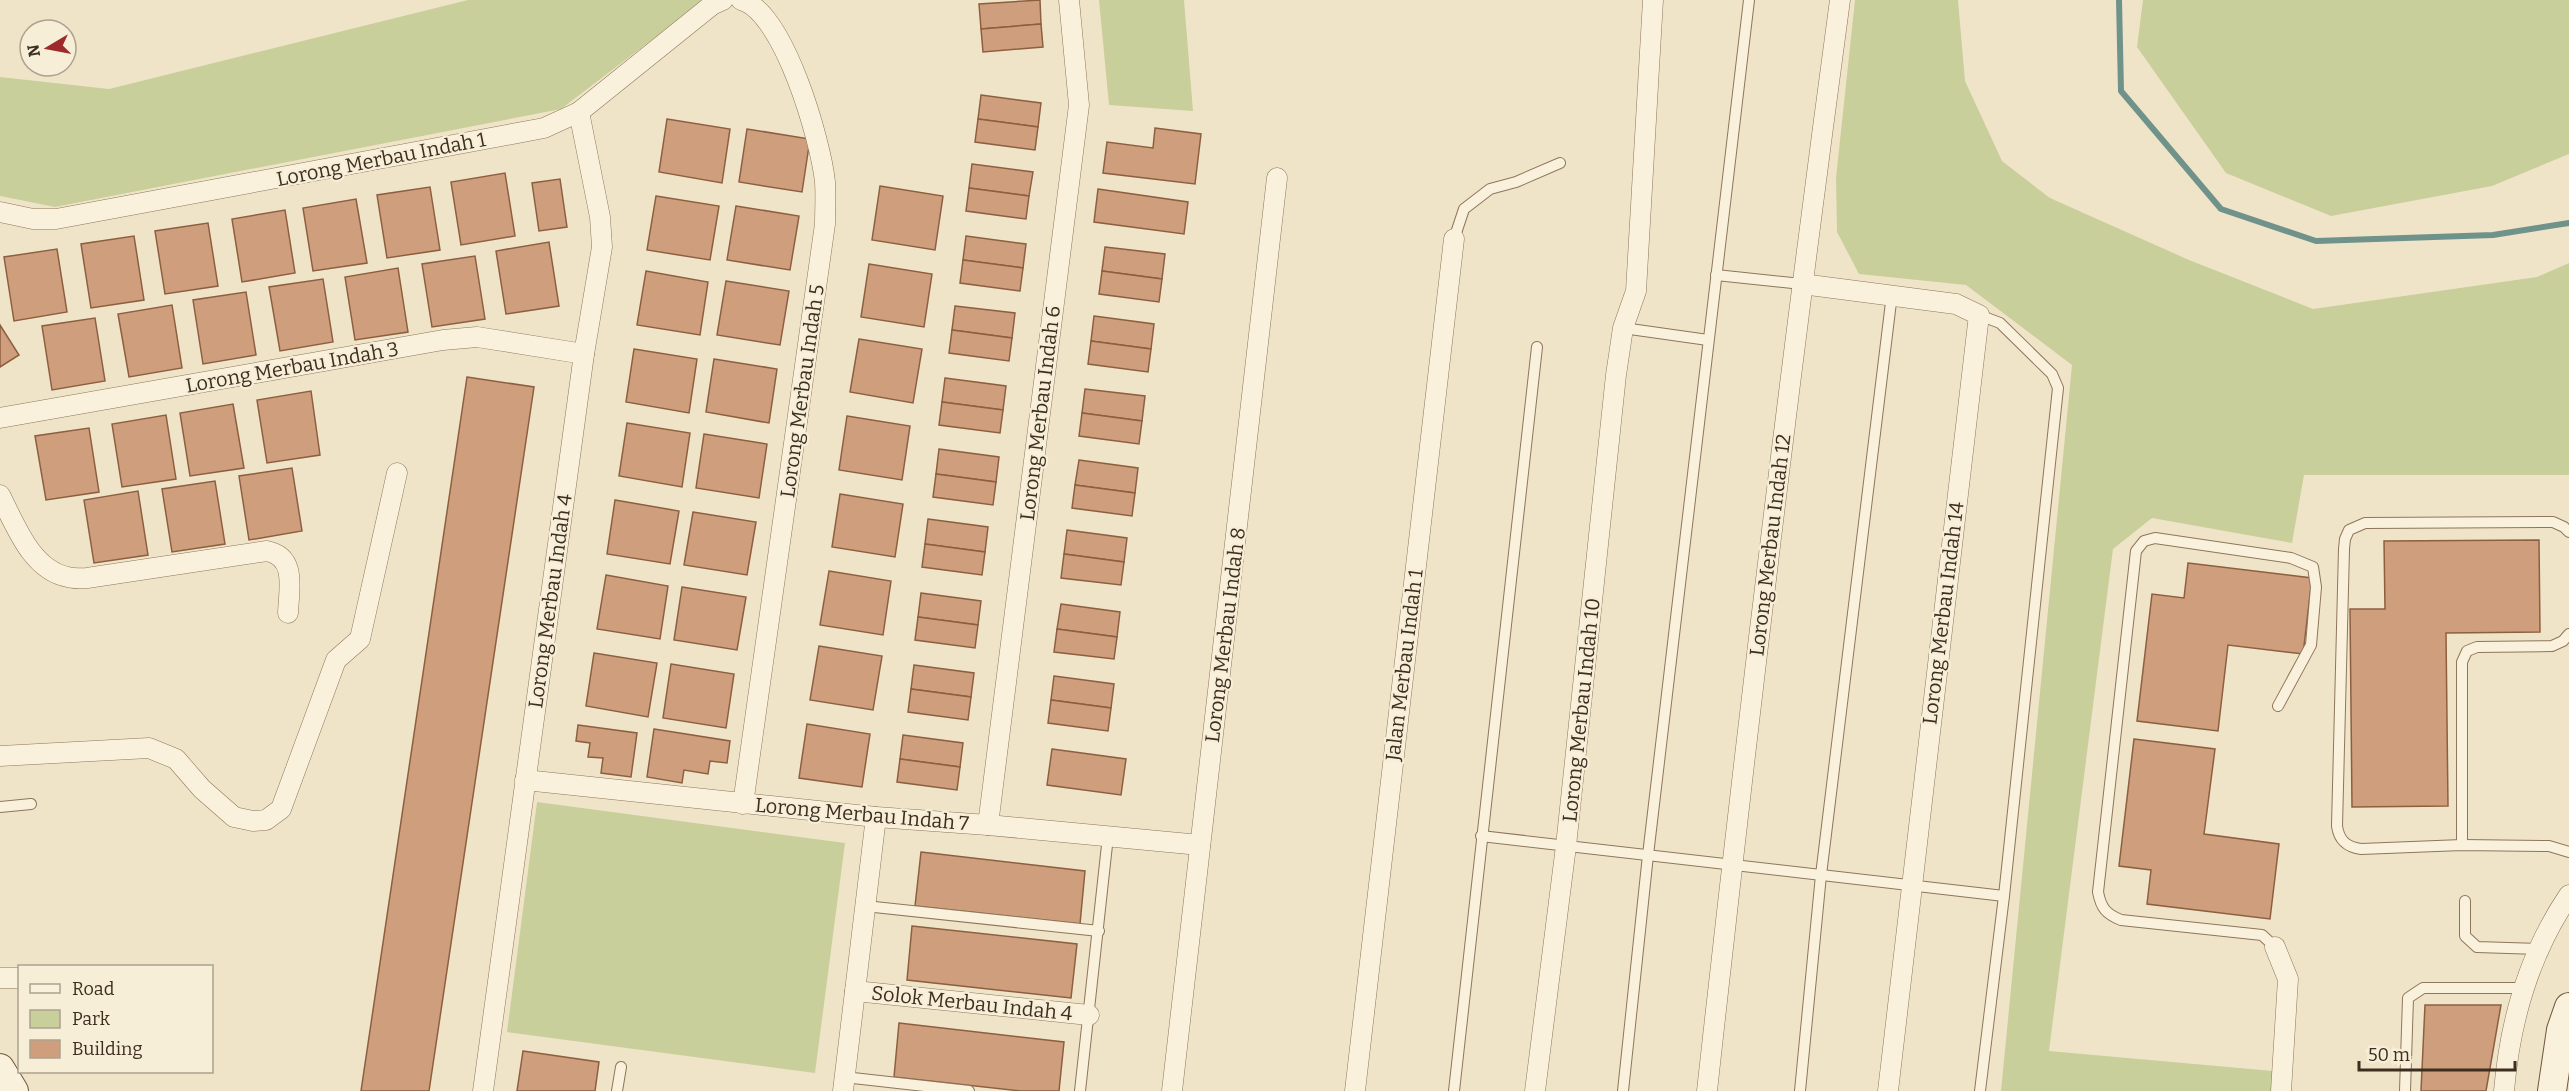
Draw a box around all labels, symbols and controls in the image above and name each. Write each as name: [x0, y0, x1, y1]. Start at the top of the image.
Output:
north arrow: [18, 18, 78, 78]
text: N: [23, 43, 44, 58]
street label: Lorong Merbau Indah 1: [274, 127, 488, 191]
street label: Lorong Merbau Indah 5: [775, 283, 829, 499]
street label: Lorong Merbau Indah 6: [1015, 304, 1065, 522]
street label: Lorong Merbau Indah 3: [184, 336, 400, 398]
street label: Lorong Merbau Indah 12: [1744, 433, 1796, 657]
street label: Lorong Merbau Indah 4: [523, 492, 577, 710]
street label: Lorong Merbau Indah 14: [1917, 500, 1969, 726]
street label: Lorong Merbau Indah 8: [1200, 526, 1250, 744]
street label: Jalan Merbau Indah 1: [1380, 568, 1428, 763]
street label: Lorong Merbau Indah 10: [1557, 597, 1605, 823]
street label: Lorong Merbau Indah 7: [754, 793, 970, 835]
legend: [18, 965, 213, 1073]
text: Road: [72, 978, 115, 1000]
street label: Solok Merbau Indah 4: [870, 981, 1074, 1026]
text: Park: [72, 1008, 111, 1030]
scale bar: [2359, 1034, 2515, 1072]
text: Building: [72, 1038, 143, 1060]
text: 50 m: [2368, 1044, 2410, 1066]

